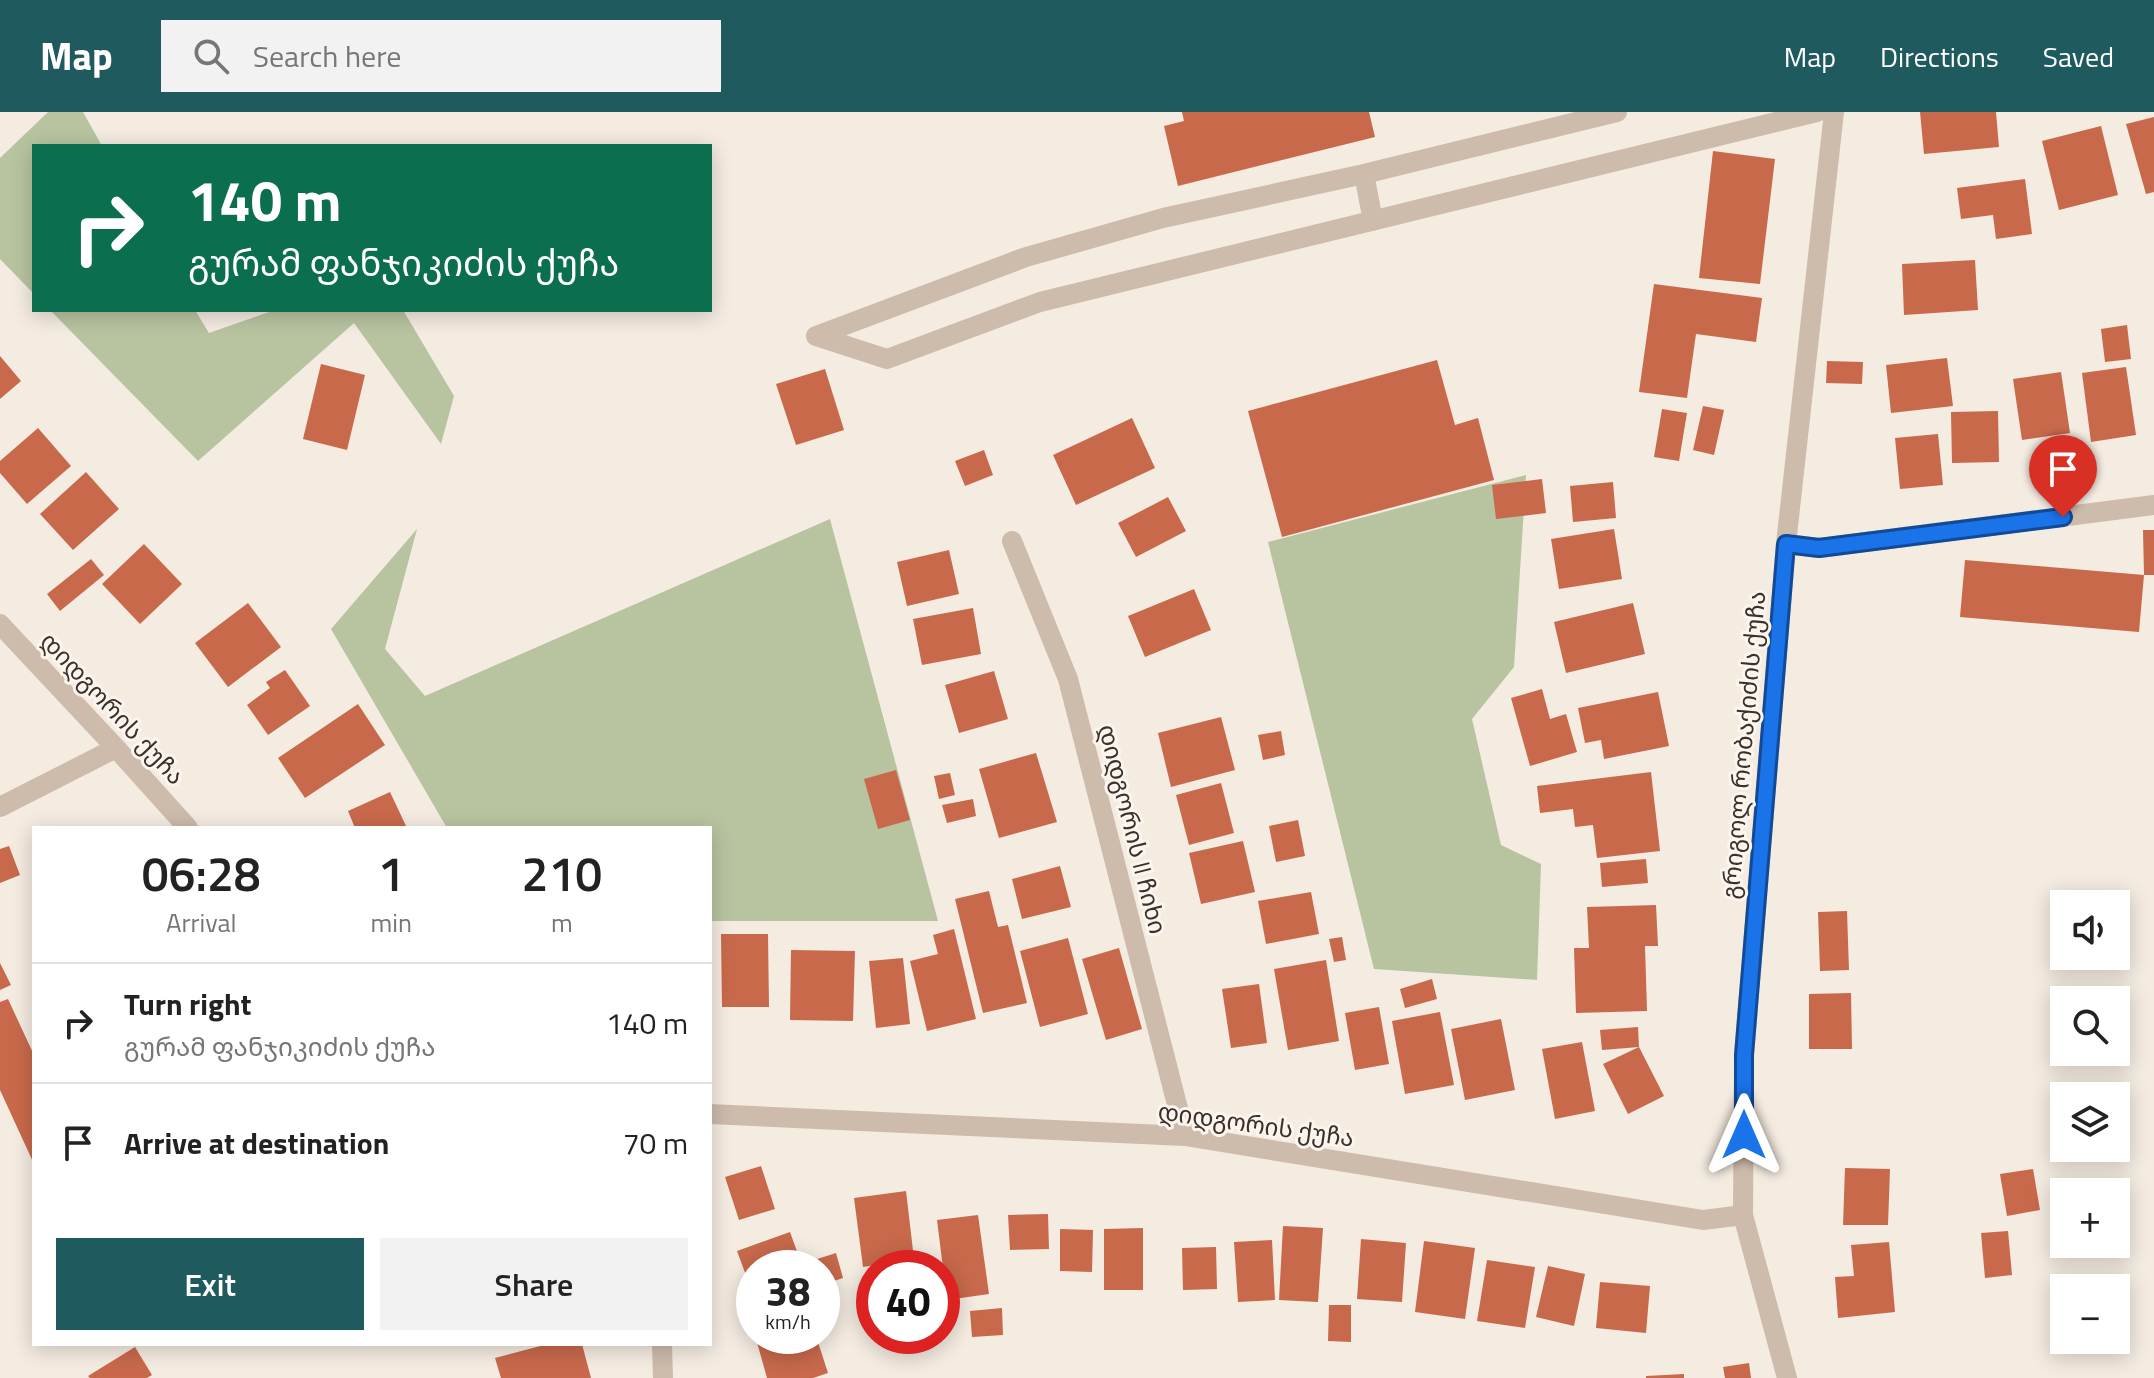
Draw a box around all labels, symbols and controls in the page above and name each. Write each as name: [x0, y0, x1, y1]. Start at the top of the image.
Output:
search box: [161, 20, 721, 92]
text: Map: [40, 27, 113, 85]
text: Search here: [253, 33, 402, 79]
icon: search: [189, 34, 233, 78]
text: Map: [1784, 35, 1836, 78]
text: Directions: [1880, 35, 1999, 78]
text: Saved: [2043, 35, 2114, 78]
text: 140 m: [188, 158, 341, 243]
icon: right: [56, 176, 160, 280]
text: გურამ ფანჯიკიძის ქუჩა: [188, 235, 619, 290]
pin: [2029, 435, 2097, 517]
icon: arrive: [2041, 447, 2085, 491]
street label: გრიგოლ რობაქიძის ქუჩა: [1712, 590, 1774, 900]
street label: დიდგორის ქუჩა: [32, 623, 194, 793]
street label: დიდგორის II ჩიხი: [1090, 720, 1176, 938]
text: 06:28: [142, 837, 261, 910]
text: 1: [378, 837, 405, 910]
text: 210: [522, 837, 602, 910]
map controls: [2050, 890, 2130, 1354]
button: sound: [2050, 890, 2130, 970]
text: Arrival: [166, 903, 236, 942]
text: min: [370, 903, 412, 942]
text: m: [551, 903, 573, 942]
text: Turn right: [124, 981, 252, 1027]
button: search: [2050, 986, 2130, 1066]
text: 140 m: [606, 1000, 688, 1046]
icon: right: [56, 1001, 100, 1045]
text: გურამ ფანჯიკიძის ქუჩა: [124, 1027, 435, 1066]
button: layers: [2050, 1082, 2130, 1162]
street label: დიდგორის ქუჩა: [1156, 1092, 1356, 1156]
position arrow: [1702, 1093, 1786, 1177]
text: Arrive at destination: [124, 1120, 389, 1166]
text: 70 m: [623, 1120, 688, 1166]
icon: arrive: [56, 1121, 100, 1165]
button: +: [2050, 1178, 2130, 1258]
button: Exit: [56, 1238, 364, 1330]
button: Share: [380, 1238, 688, 1330]
speed limit sign: 40: [856, 1250, 960, 1354]
text: 38: [766, 1261, 810, 1322]
button: −: [2050, 1274, 2130, 1354]
text: km/h: [765, 1306, 811, 1337]

